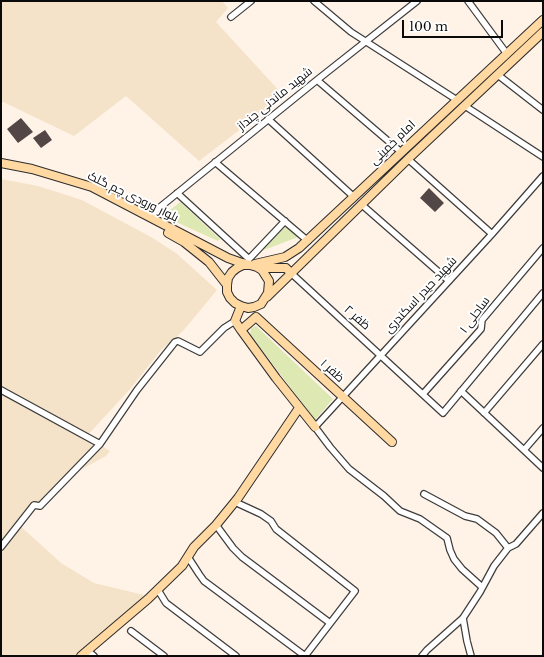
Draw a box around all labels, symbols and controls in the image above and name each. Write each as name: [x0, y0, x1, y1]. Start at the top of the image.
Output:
scale bar: [404, 12, 505, 38]
text: 100 m: [409, 19, 448, 34]
street label: شهید ماندنی چنداز: [235, 64, 315, 134]
street label: امام خمینی: [367, 118, 419, 168]
street label: بلوار ورودی چم گلک: [85, 169, 181, 225]
street label: شهید حیدر اسکندری: [382, 254, 460, 336]
street label: ساحلی ۱: [457, 294, 493, 336]
street label: ظفر ۲: [341, 303, 373, 333]
street label: ظفر ۱: [317, 356, 347, 386]

